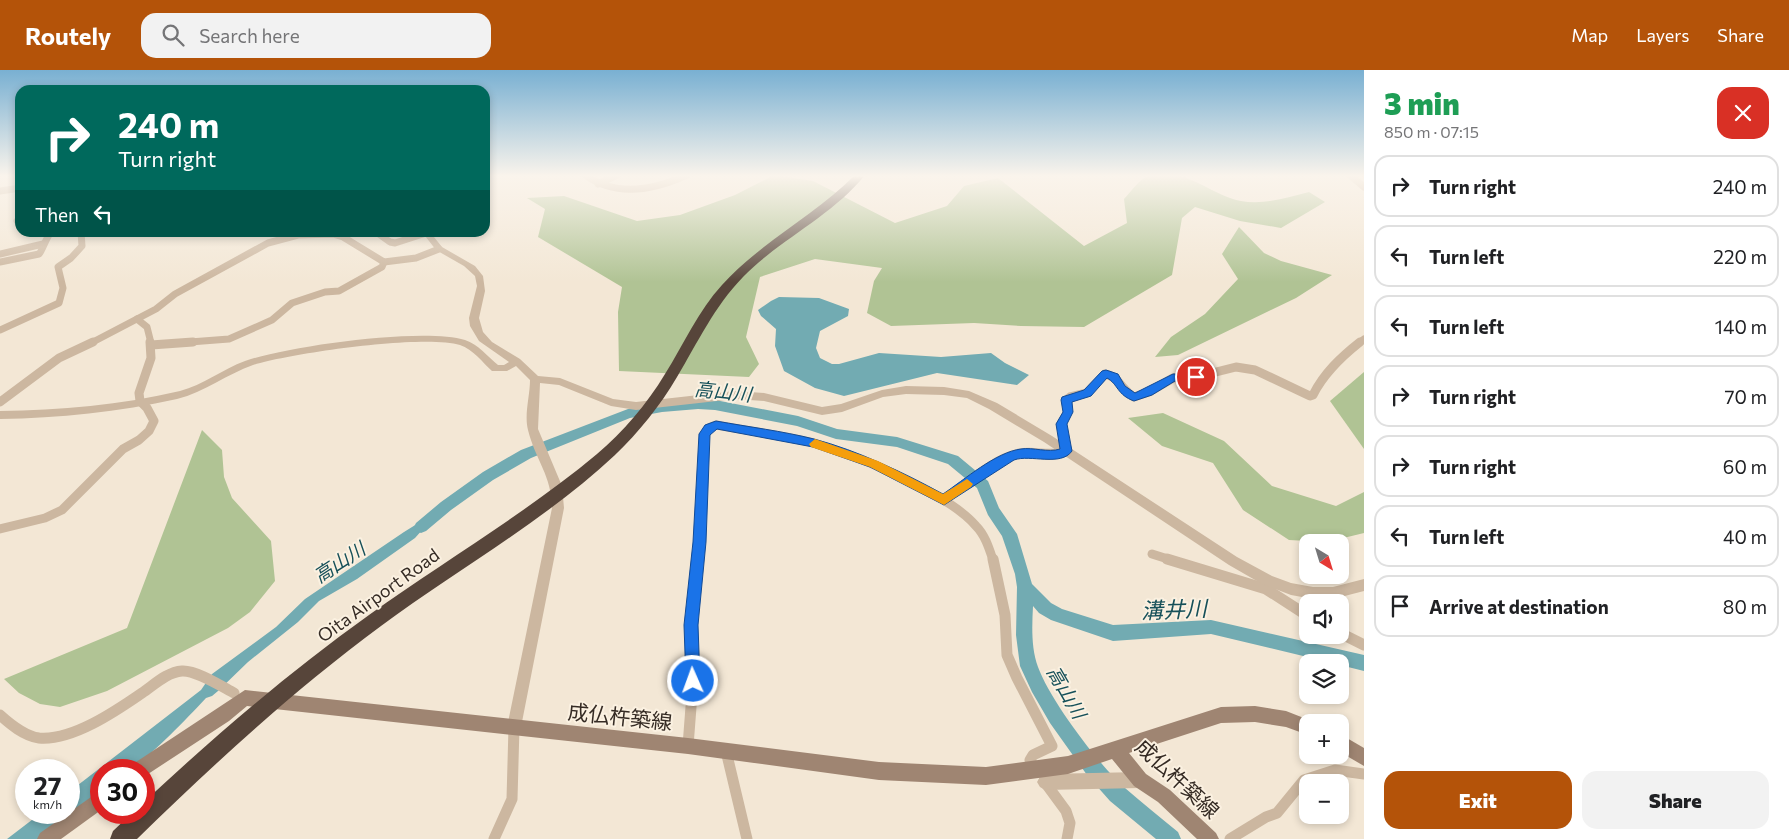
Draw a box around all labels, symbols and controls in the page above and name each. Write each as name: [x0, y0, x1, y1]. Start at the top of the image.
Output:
search box: [141, 13, 491, 58]
text: Routely: [25, 21, 111, 50]
icon: search: [159, 21, 187, 49]
text: Search here: [199, 24, 300, 47]
text: Map: [1571, 24, 1608, 46]
text: Layers: [1636, 24, 1689, 46]
text: Share: [1717, 24, 1764, 46]
text: 3 min: [1384, 84, 1460, 121]
button: close: [1717, 87, 1769, 139]
text: 240 m: [118, 102, 219, 145]
icon: right: [35, 105, 100, 170]
text: 850 m · 07:15: [1384, 122, 1479, 141]
text: Turn right: [118, 145, 216, 172]
icon: right: [1386, 172, 1414, 200]
text: Turn right: [1429, 175, 1516, 198]
text: 240 m: [1713, 175, 1767, 198]
icon: left: [89, 200, 117, 228]
text: Then: [35, 203, 79, 226]
icon: left: [1386, 242, 1414, 270]
text: Turn left: [1429, 245, 1504, 268]
text: 220 m: [1713, 245, 1767, 268]
icon: left: [1386, 312, 1414, 340]
text: Turn left: [1429, 315, 1504, 338]
text: 140 m: [1715, 315, 1767, 338]
pin: [1175, 356, 1217, 398]
icon: arrive: [1182, 363, 1210, 391]
water label: 高山川: [693, 377, 755, 406]
icon: right: [1386, 382, 1414, 410]
text: Turn right: [1429, 385, 1516, 408]
text: 70 m: [1724, 385, 1767, 408]
icon: right: [1386, 452, 1414, 480]
text: Turn right: [1429, 455, 1516, 478]
text: 60 m: [1723, 455, 1767, 478]
icon: left: [1386, 522, 1414, 550]
text: Turn left: [1429, 525, 1504, 548]
text: 40 m: [1723, 525, 1767, 548]
north arrow: [1299, 534, 1349, 584]
map controls: [1299, 534, 1349, 824]
water label: 高山川: [309, 536, 371, 587]
street label: Oita Airport Road: [313, 543, 443, 647]
icon: arrive: [1386, 592, 1414, 620]
water label: 溝井川: [1141, 594, 1209, 624]
button: sound: [1299, 594, 1349, 644]
text: Arrive at destination: [1429, 595, 1609, 618]
text: 80 m: [1723, 595, 1767, 618]
position arrow: [666, 654, 718, 706]
button: layers: [1299, 654, 1349, 704]
water label: 高山川: [1043, 662, 1092, 724]
street label: 成仏杵築線: [566, 698, 674, 734]
button: +: [1299, 714, 1349, 764]
street label: 成仏杵築線: [1131, 733, 1225, 823]
speed limit sign: 30: [90, 759, 155, 824]
text: 27: [34, 770, 61, 800]
button: Exit: [1384, 771, 1572, 829]
button: Share: [1582, 771, 1769, 829]
button: −: [1299, 774, 1349, 824]
text: km/h: [33, 797, 62, 811]

